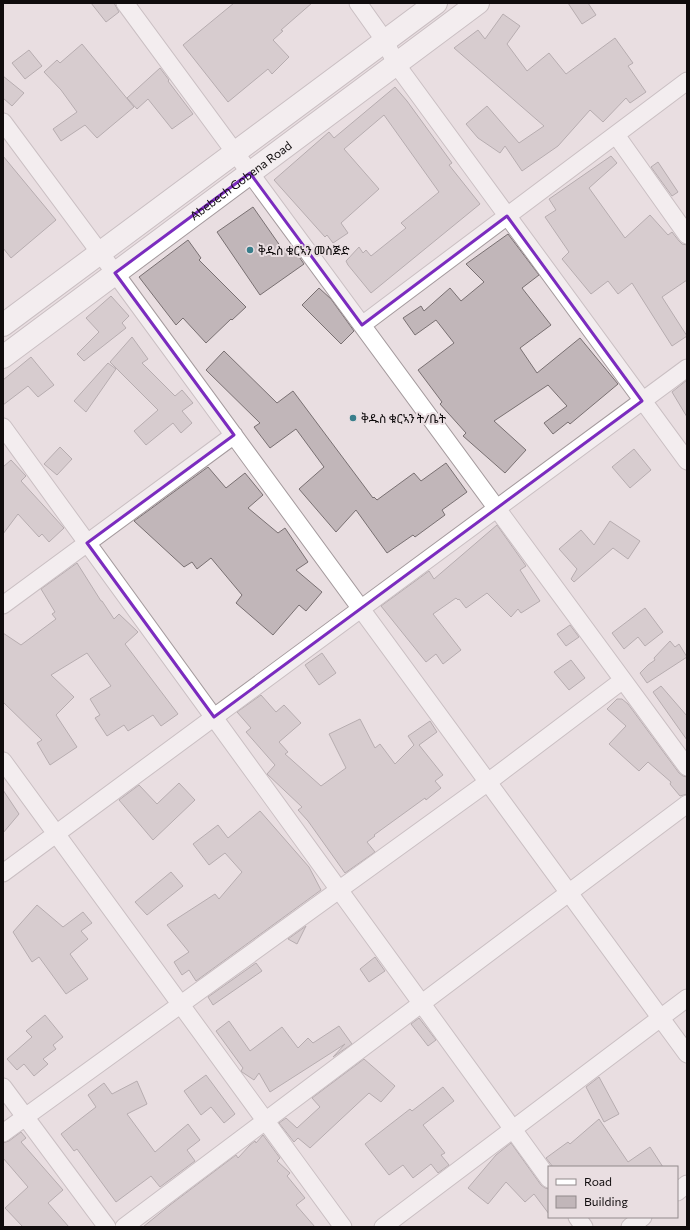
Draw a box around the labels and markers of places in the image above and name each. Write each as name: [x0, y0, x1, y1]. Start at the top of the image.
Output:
place label: ቅዱስ ቁርኣን መስጅድ: [258, 243, 350, 257]
marker: ቅዱስ ቁርኣን መስጅድ: [245, 245, 255, 255]
place label: ቅዱስ ቁርኣን ት/ቤት: [361, 411, 447, 425]
marker: ቅዱስ ቁርኣን ት/ቤት: [348, 413, 358, 423]

